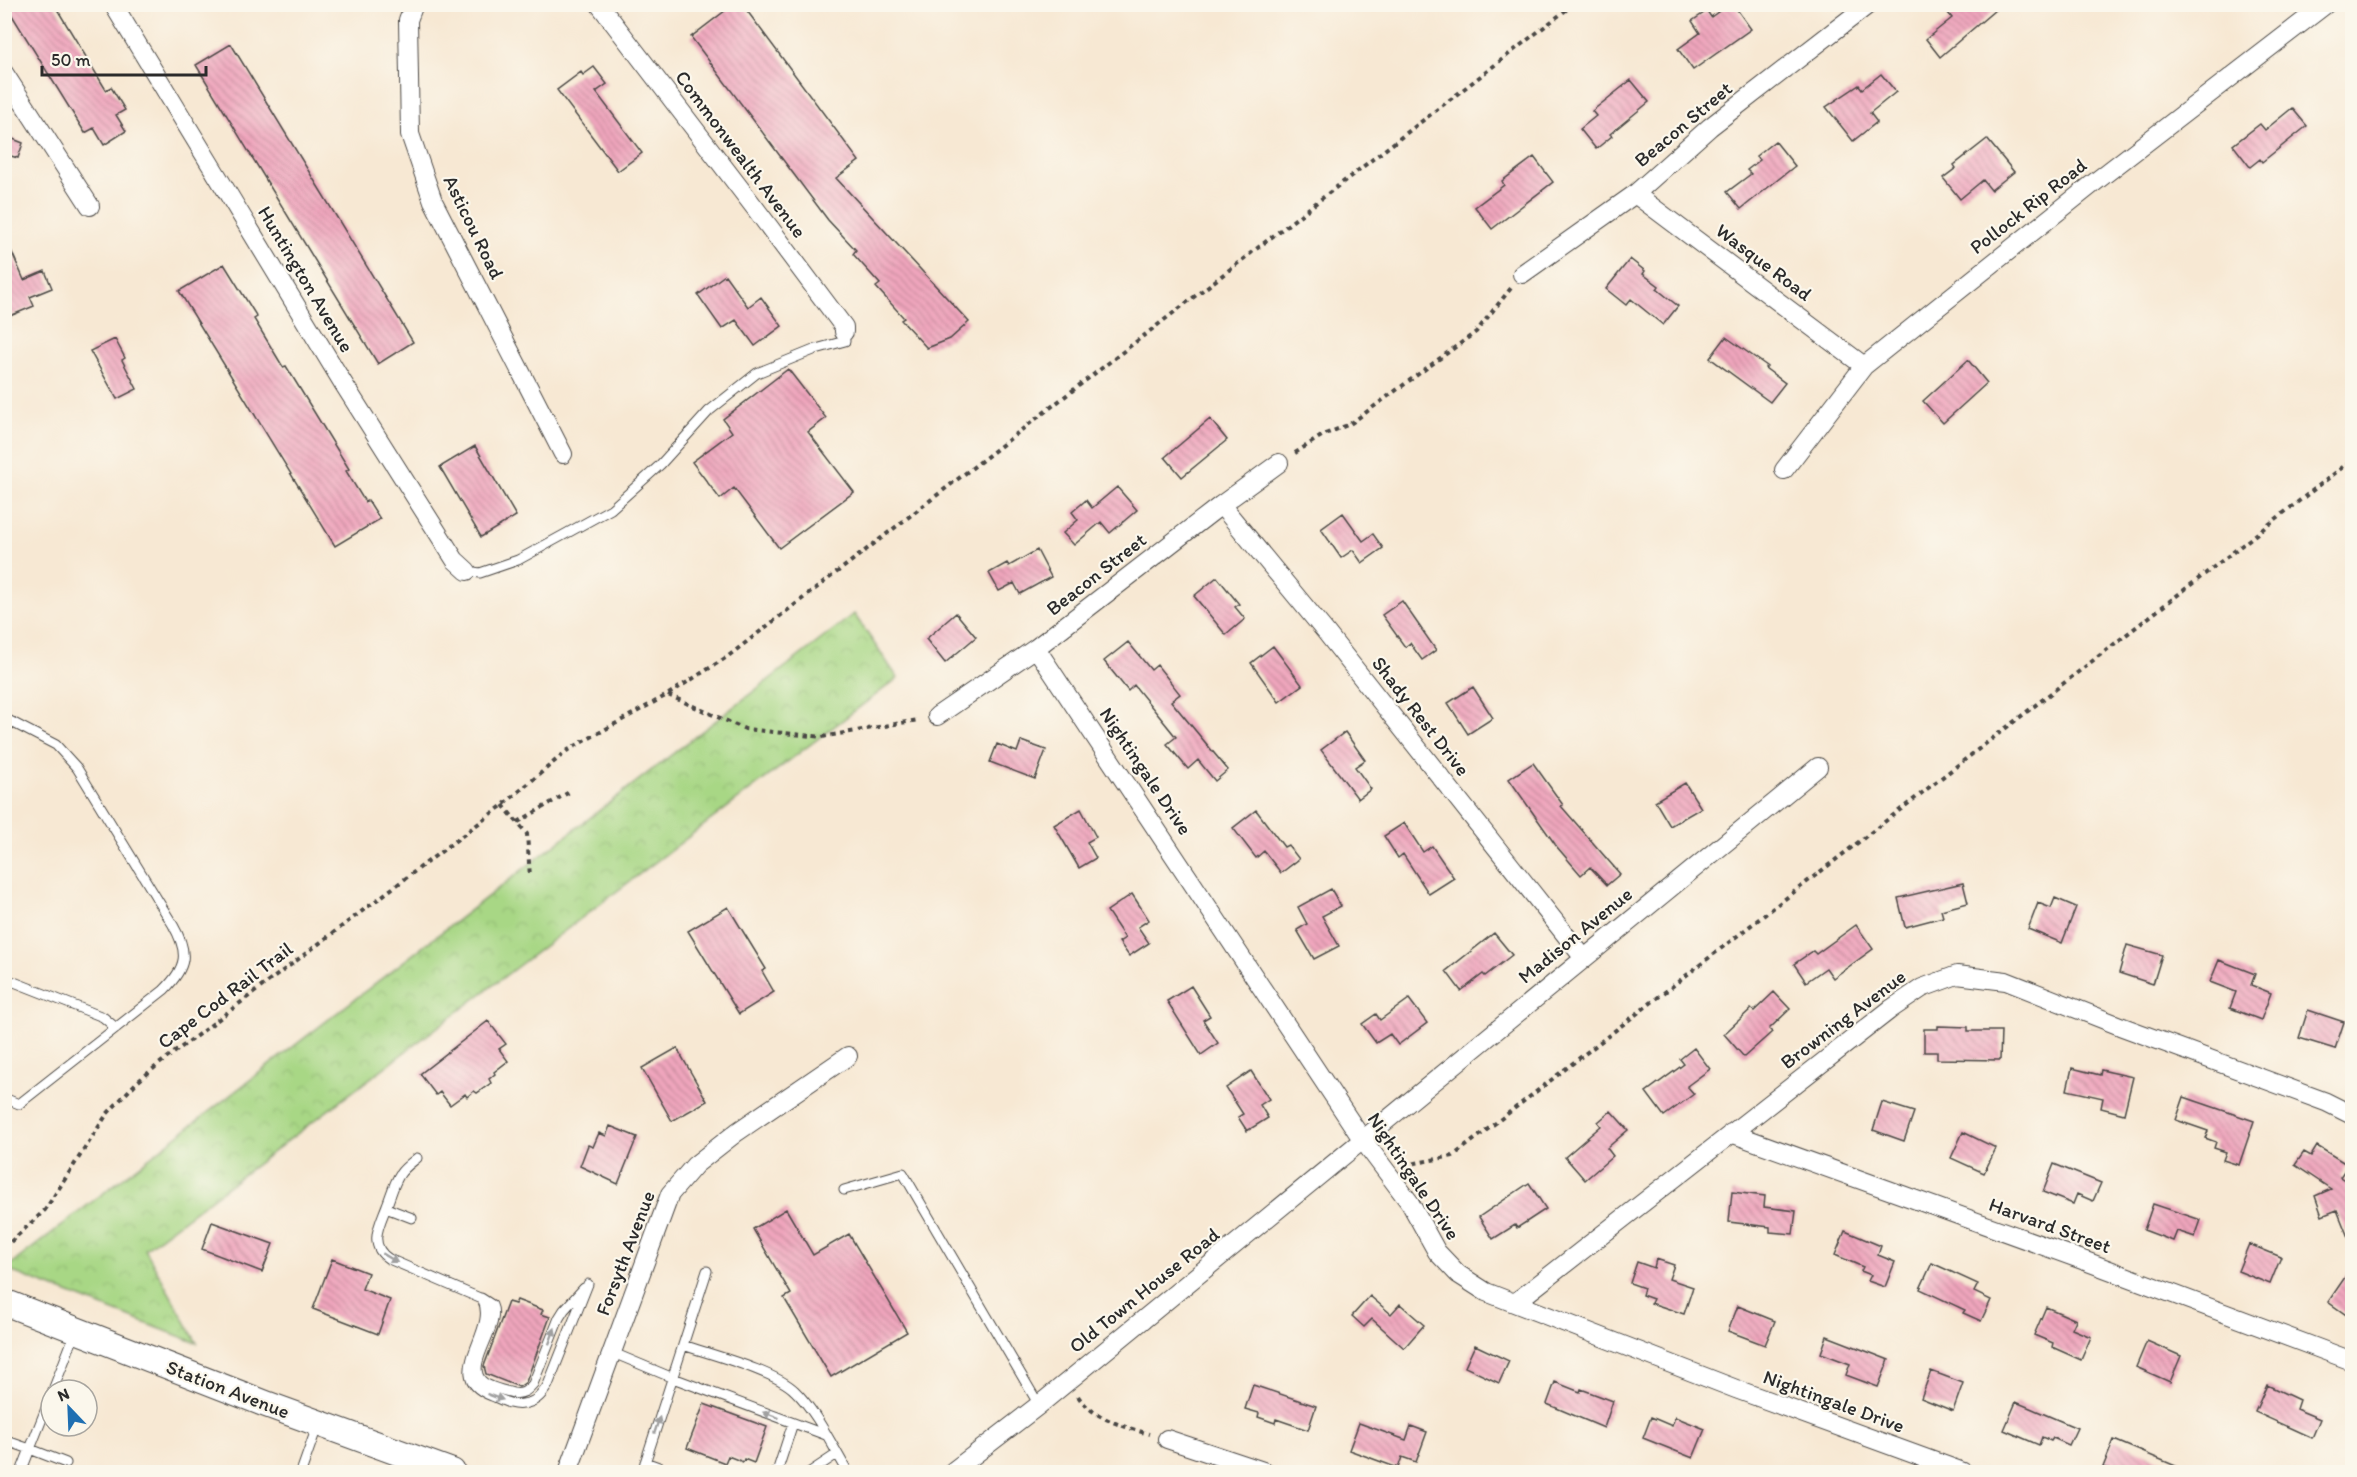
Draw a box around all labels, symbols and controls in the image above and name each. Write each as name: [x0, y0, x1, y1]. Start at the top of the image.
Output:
scale bar: [42, 39, 206, 77]
text: 50 m: [51, 49, 91, 71]
street label: Commonwealth Avenue: [670, 66, 812, 242]
street label: Beacon Street: [1629, 76, 1737, 172]
street label: Pollock Rip Road: [1965, 153, 2091, 259]
street label: Asticou Road: [439, 171, 509, 283]
street label: Huntington Avenue: [253, 201, 359, 357]
street label: Wasque Road: [1711, 218, 1817, 306]
street label: Beacon Street: [1041, 527, 1151, 620]
street label: Shady Rest Drive: [1367, 652, 1475, 780]
street label: Nightingale Drive: [1095, 703, 1197, 839]
street label: Madison Avenue: [1513, 882, 1637, 988]
street label: Cape Cod Rail Trail: [153, 936, 298, 1054]
street label: Browning Avenue: [1776, 964, 1910, 1074]
street label: Nightingale Drive: [1363, 1108, 1465, 1244]
street label: Forsyth Avenue: [590, 1187, 660, 1319]
street label: Harvard Street: [1986, 1192, 2114, 1258]
street label: Old Town House Road: [1064, 1222, 1224, 1358]
one-way arrow: [382, 1253, 398, 1264]
one-way arrow: [548, 1327, 557, 1345]
street label: Station Avenue: [163, 1354, 293, 1424]
street label: Nightingale Drive: [1760, 1364, 1908, 1438]
north arrow: [39, 1378, 99, 1438]
text: N: [55, 1384, 72, 1406]
one-way arrow: [486, 1393, 504, 1403]
one-way arrow: [762, 1409, 780, 1419]
one-way arrow: [653, 1416, 663, 1434]

